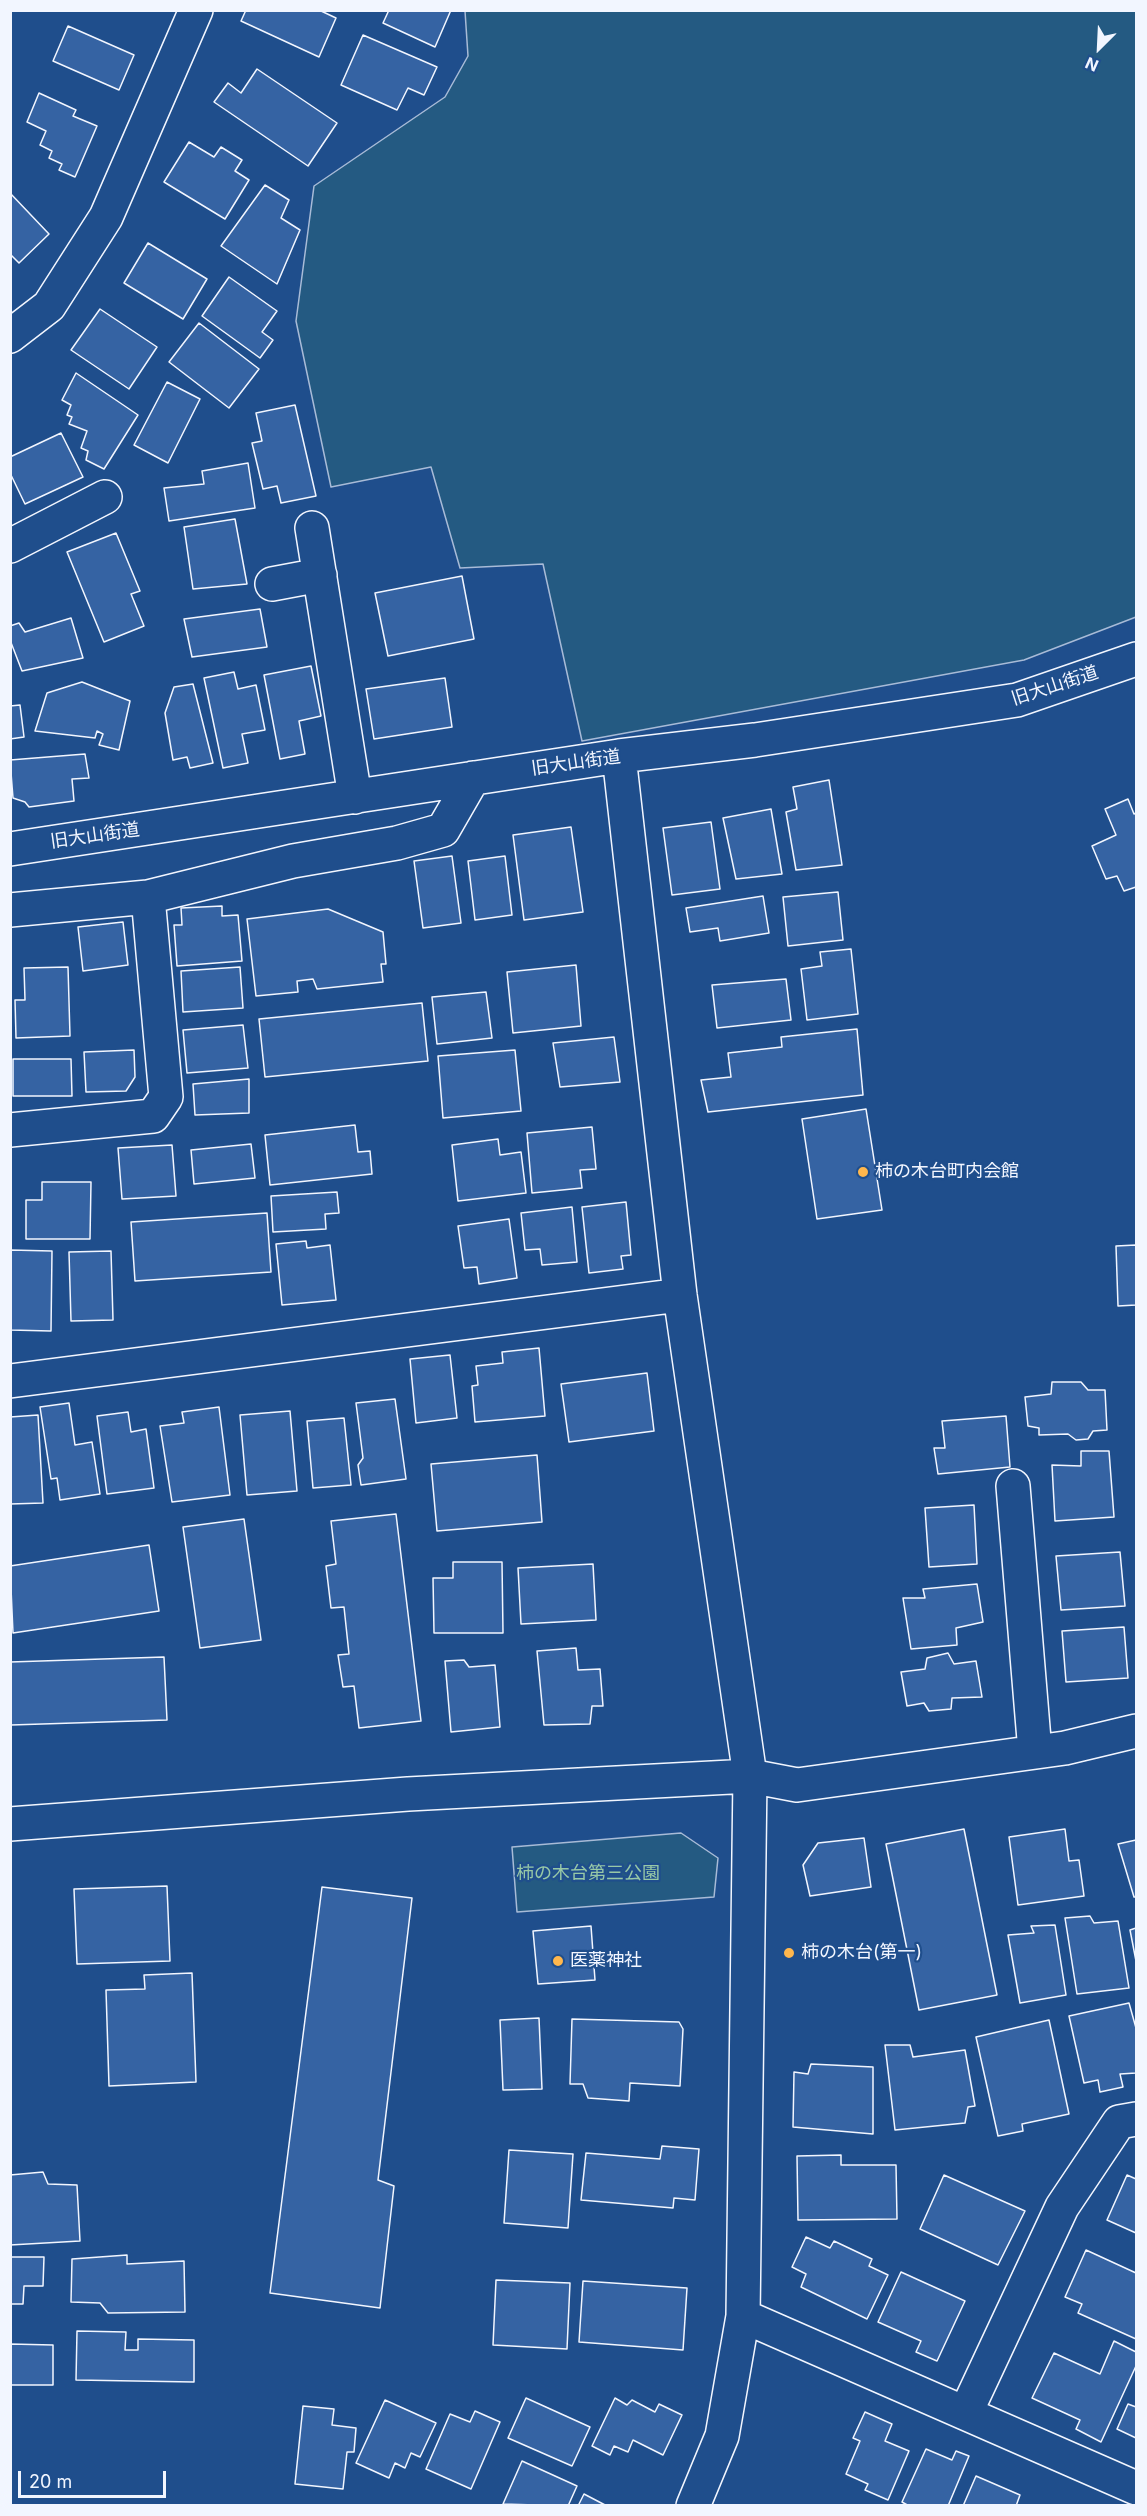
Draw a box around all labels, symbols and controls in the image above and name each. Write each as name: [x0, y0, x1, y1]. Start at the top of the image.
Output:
north arrow: [1069, 18, 1129, 78]
text: N: [1082, 53, 1101, 76]
street label: 旧大山街道: [1009, 662, 1101, 710]
street label: 旧大山街道: [530, 746, 622, 780]
street label: 旧大山街道: [49, 819, 141, 853]
place label: 柿の木台町内会館: [875, 1161, 1019, 1183]
marker: 柿の木台町内会館: [856, 1165, 870, 1179]
park label: 柿の木台第三公園: [516, 1863, 660, 1885]
place label: 柿の木台(第一): [801, 1942, 922, 1964]
marker: 柿の木台(第一): [782, 1946, 796, 1960]
place label: 医薬神社: [570, 1950, 642, 1972]
marker: 医薬神社: [551, 1954, 565, 1968]
scale bar: [21, 2459, 170, 2497]
text: 20 m: [29, 2471, 72, 2492]

